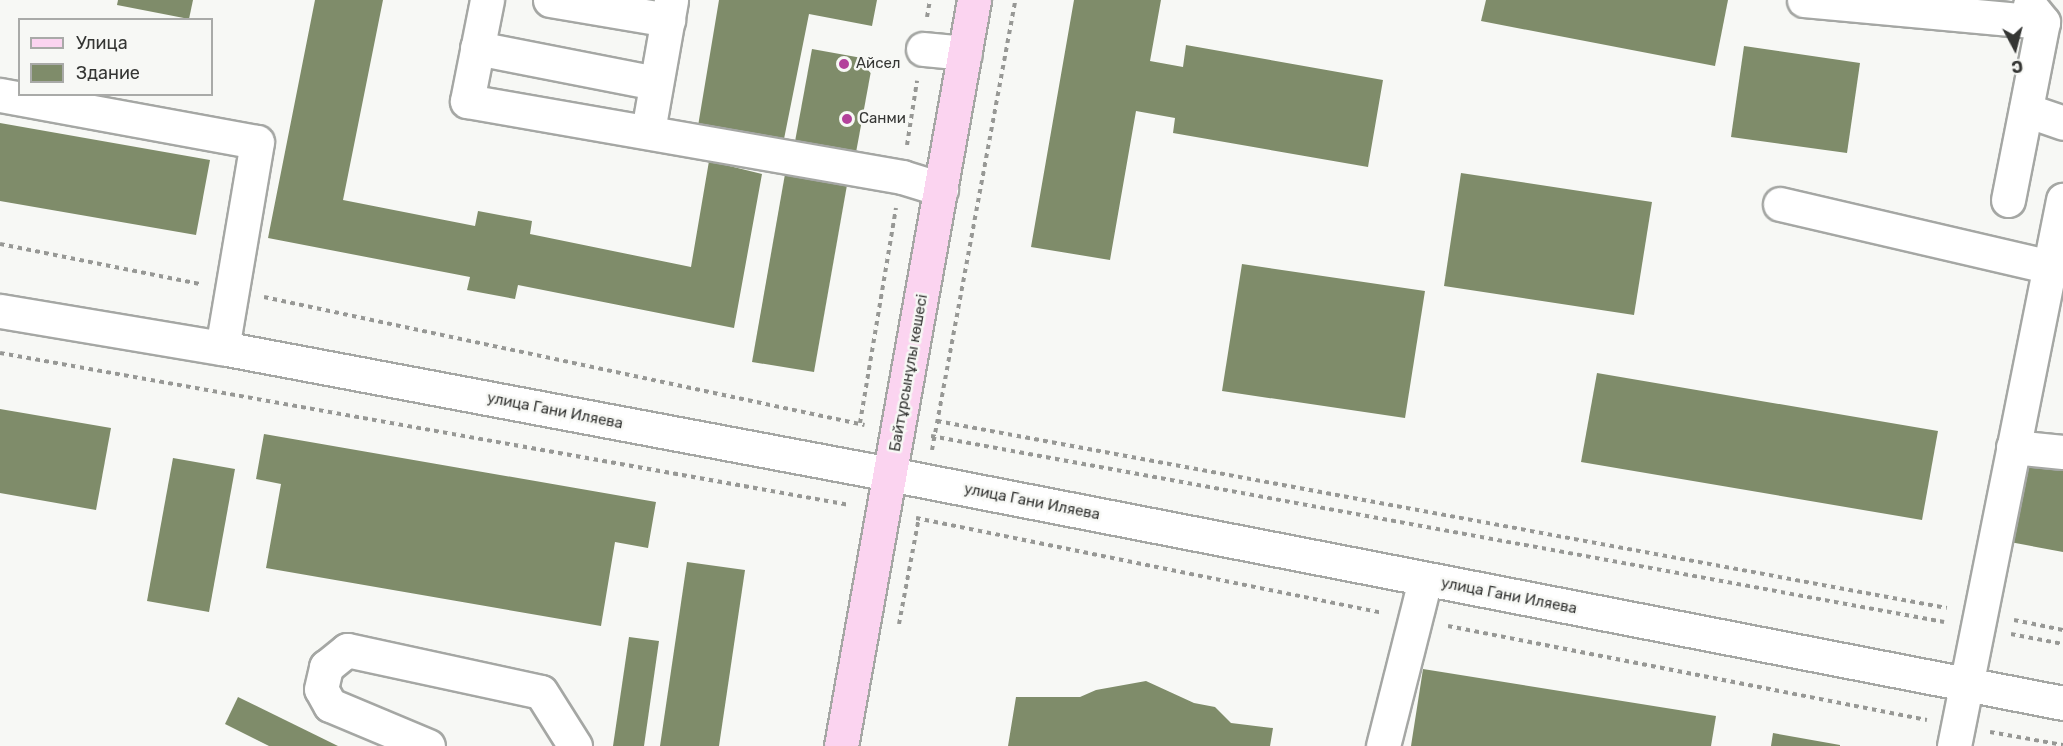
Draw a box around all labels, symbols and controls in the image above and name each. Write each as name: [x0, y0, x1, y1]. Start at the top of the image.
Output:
legend: [18, 18, 213, 96]
north arrow: [1985, 18, 2045, 78]
text: Улица: [76, 32, 128, 54]
place label: Айсел: [856, 55, 900, 73]
text: С: [2011, 56, 2024, 76]
marker: Айсел: [837, 57, 851, 71]
text: Здание: [76, 62, 140, 84]
place label: Санми: [859, 110, 906, 128]
marker: Санми: [840, 112, 854, 126]
street label: Байтұрсынұлы көшесі: [886, 293, 932, 453]
street label: улица Гани Иляева: [486, 389, 624, 433]
street label: улица Гани Иляева: [963, 480, 1101, 524]
street label: улица Гани Иляева: [1440, 574, 1578, 618]

